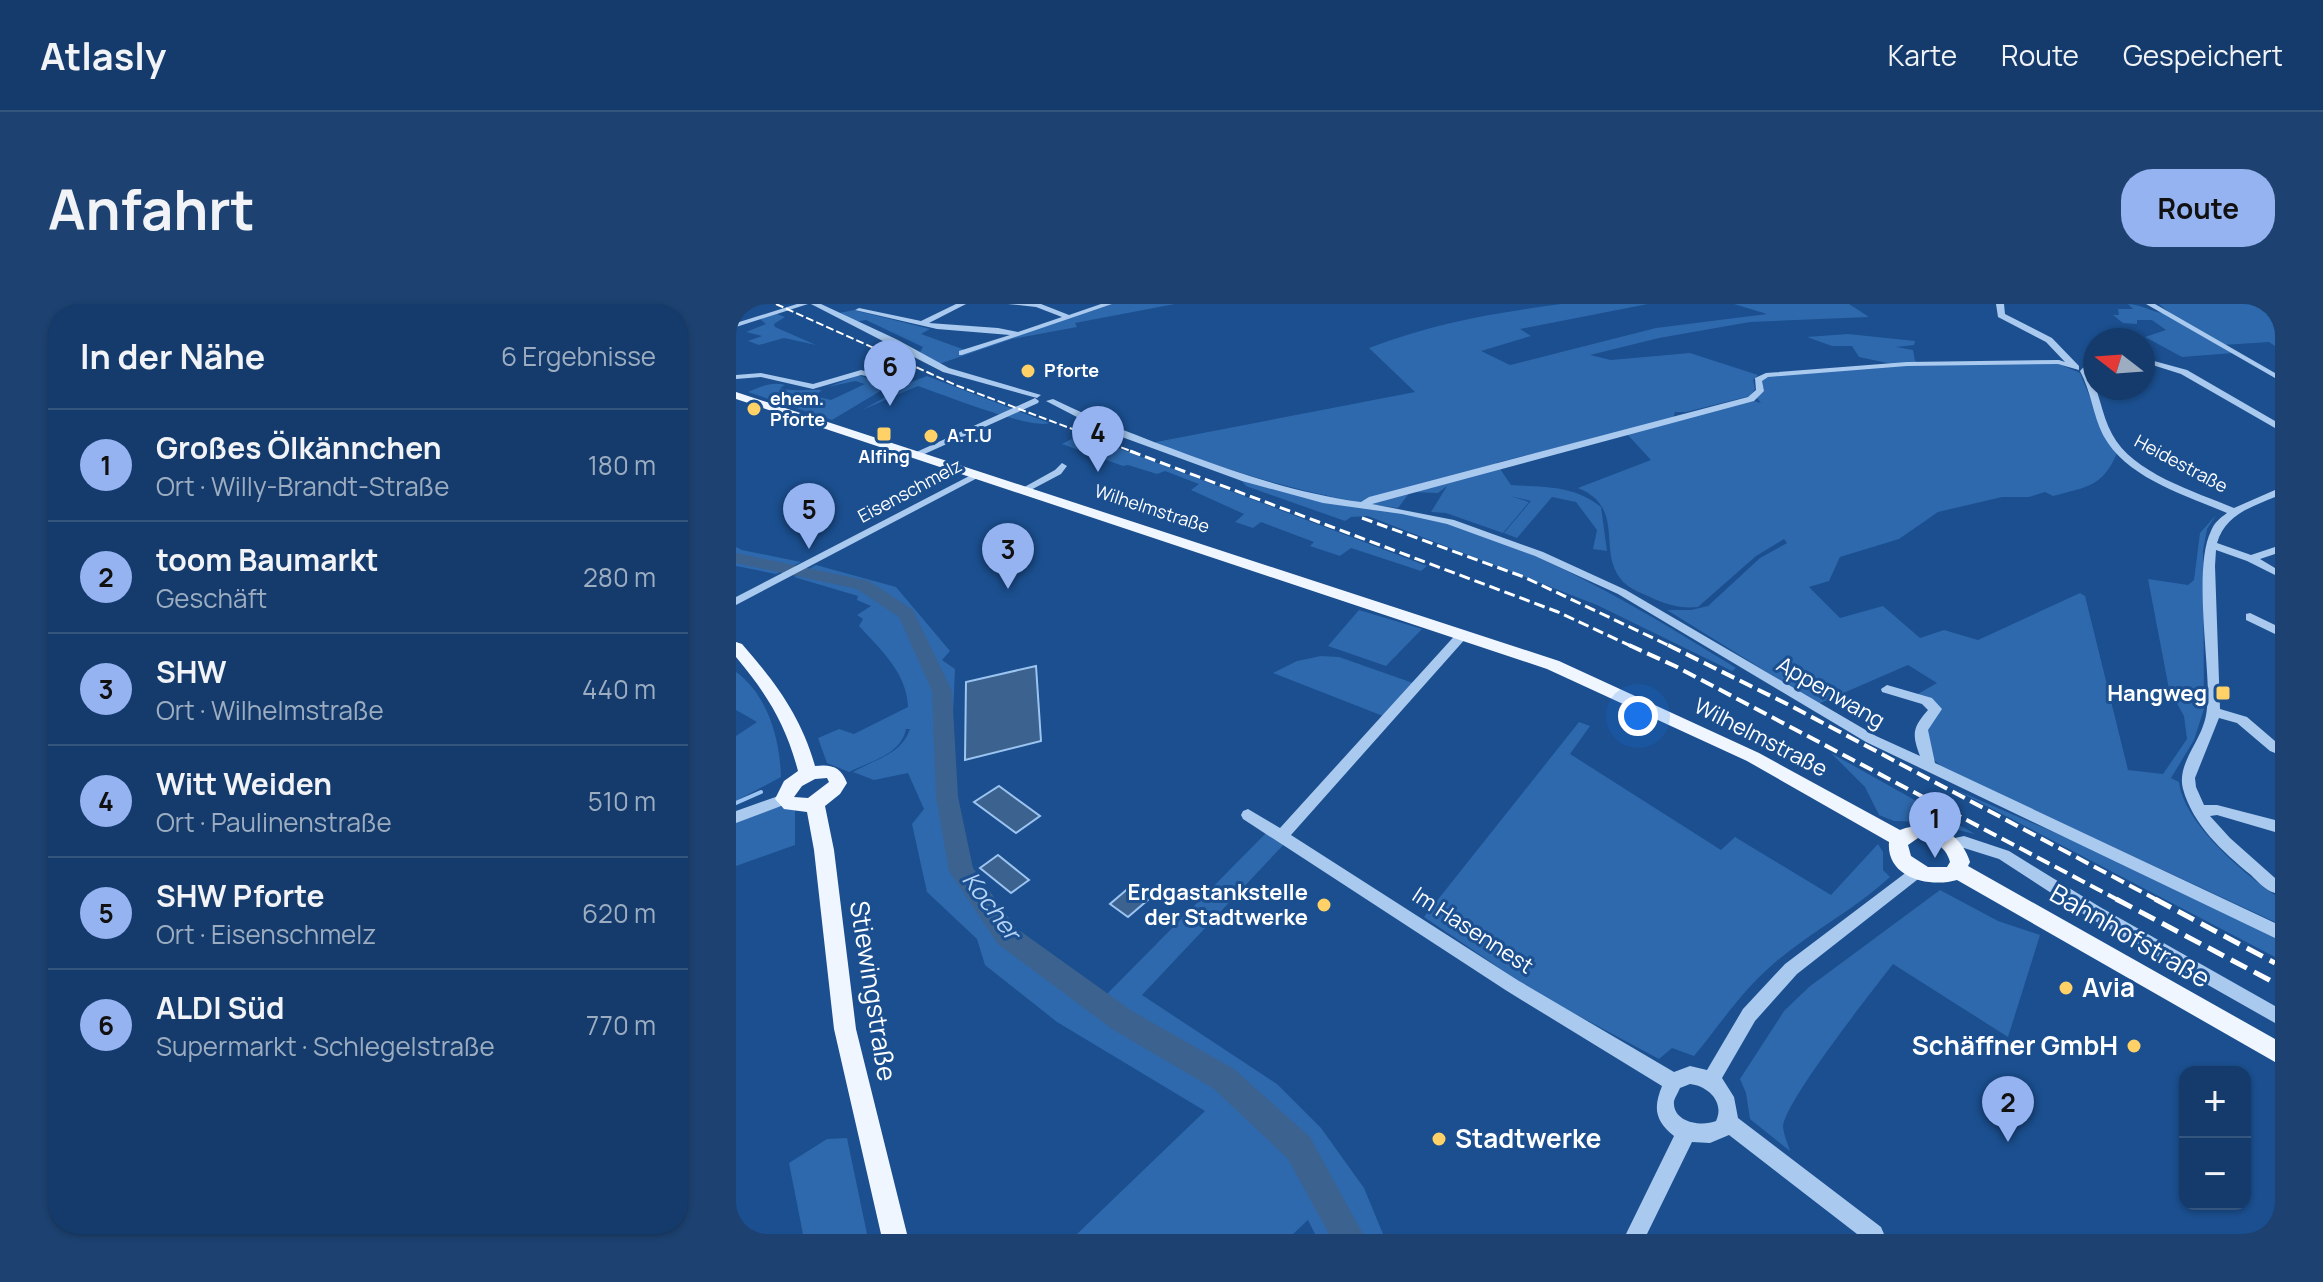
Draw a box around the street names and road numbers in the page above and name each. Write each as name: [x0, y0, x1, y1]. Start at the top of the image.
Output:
street label: Heidestraße: [2131, 429, 2232, 498]
street label: Eisenschmelz: [853, 453, 966, 528]
street label: Wilhelmstraße: [1092, 478, 1213, 538]
street label: Appenwang: [1771, 649, 1891, 735]
street label: Wilhelmstraße: [1689, 690, 1833, 784]
street label: Bahnhofstraße: [2044, 875, 2217, 996]
street label: Im Hasennest: [1407, 880, 1540, 980]
street label: Stiewingstraße: [842, 898, 906, 1084]

